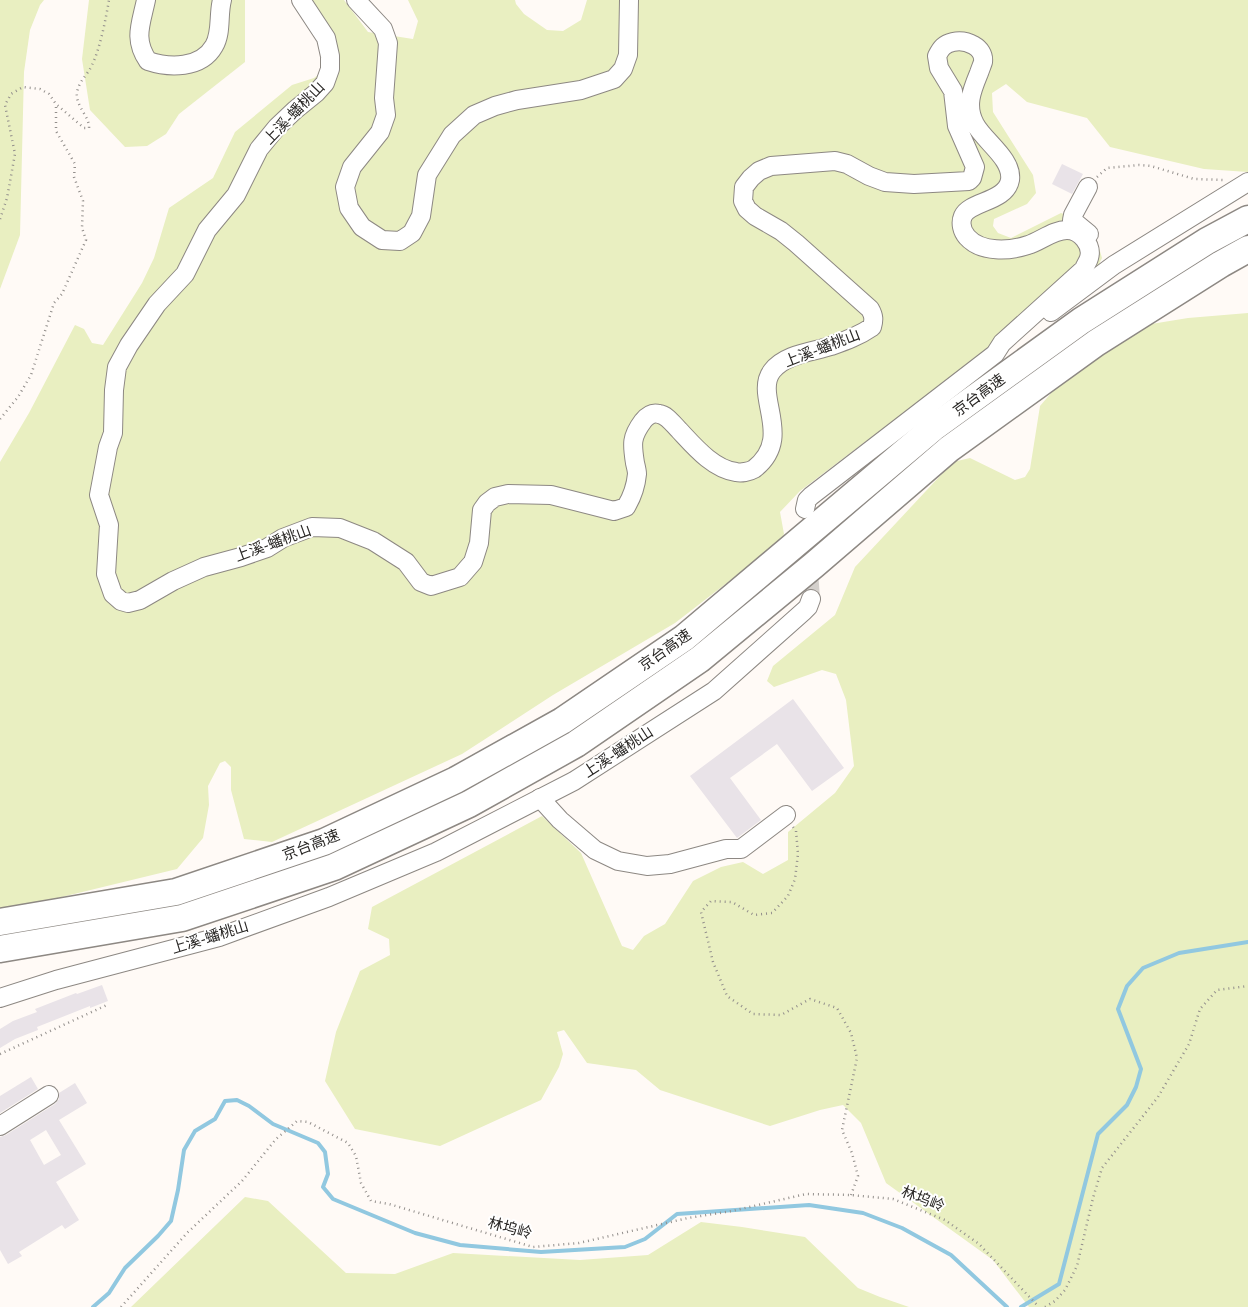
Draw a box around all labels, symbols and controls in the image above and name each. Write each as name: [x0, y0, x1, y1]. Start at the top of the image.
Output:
street label: 上溪-蟠桃山: [260, 78, 328, 147]
street label: 上溪-蟠桃山: [781, 325, 862, 370]
street label: 京台高速: [949, 370, 1008, 419]
street label: 上溪-蟠桃山: [232, 521, 313, 564]
street label: 京台高速: [635, 625, 694, 674]
street label: 上溪-蟠桃山: [580, 723, 656, 780]
street label: 京台高速: [280, 826, 342, 863]
street label: 上溪-蟠桃山: [169, 917, 251, 956]
street label: 林坞岭: [899, 1183, 947, 1215]
street label: 林坞岭: [486, 1213, 534, 1242]

